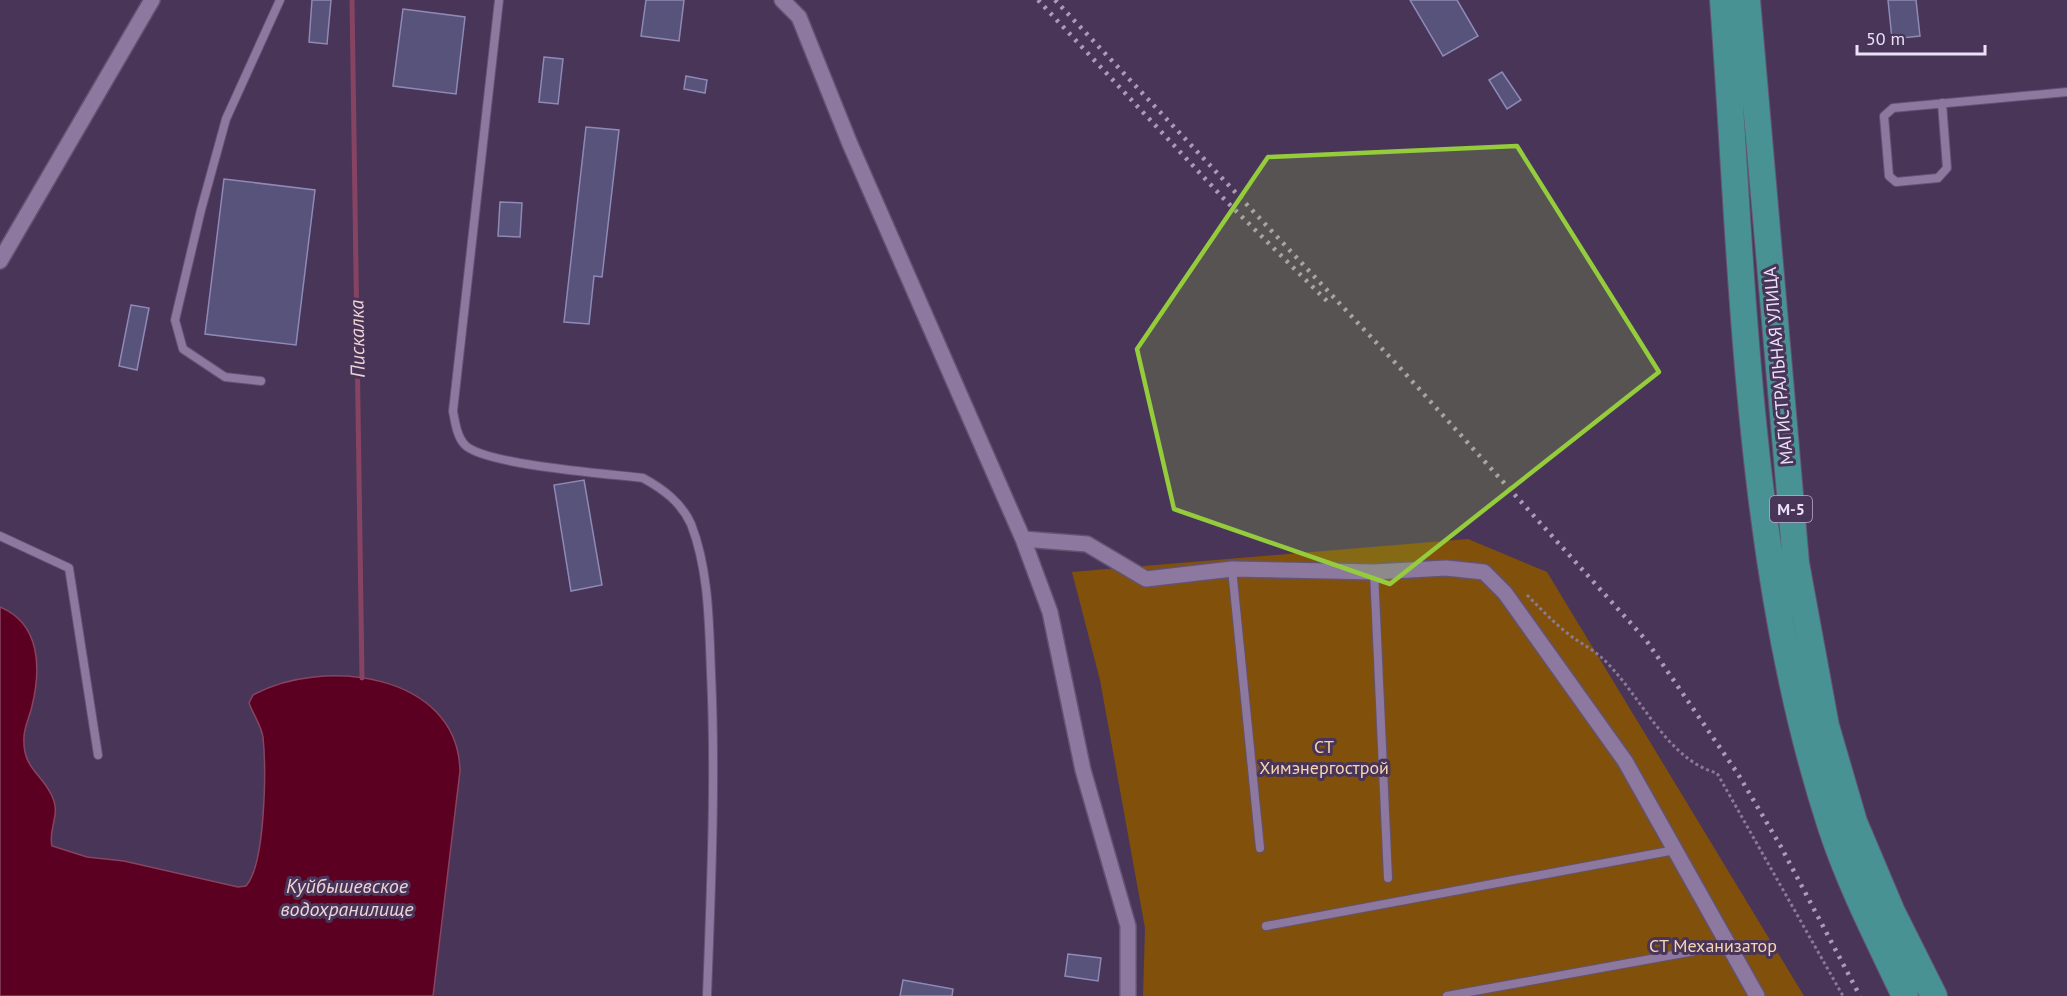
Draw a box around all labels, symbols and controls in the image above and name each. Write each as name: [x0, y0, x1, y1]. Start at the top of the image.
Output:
scale bar: [1857, 18, 1984, 56]
text: 50 m: [1866, 27, 1905, 50]
street label: МАГИСТРАЛЬНАЯ УЛИЦА: [1758, 266, 1798, 466]
water label: Пискалка: [343, 300, 371, 378]
road number: М-5: [1770, 496, 1812, 522]
park label: СТ Химэнергострой: [1259, 735, 1389, 779]
water label: Куйбышевское водохранилище: [280, 873, 414, 922]
park label: СТ Механизатор: [1649, 934, 1777, 957]

